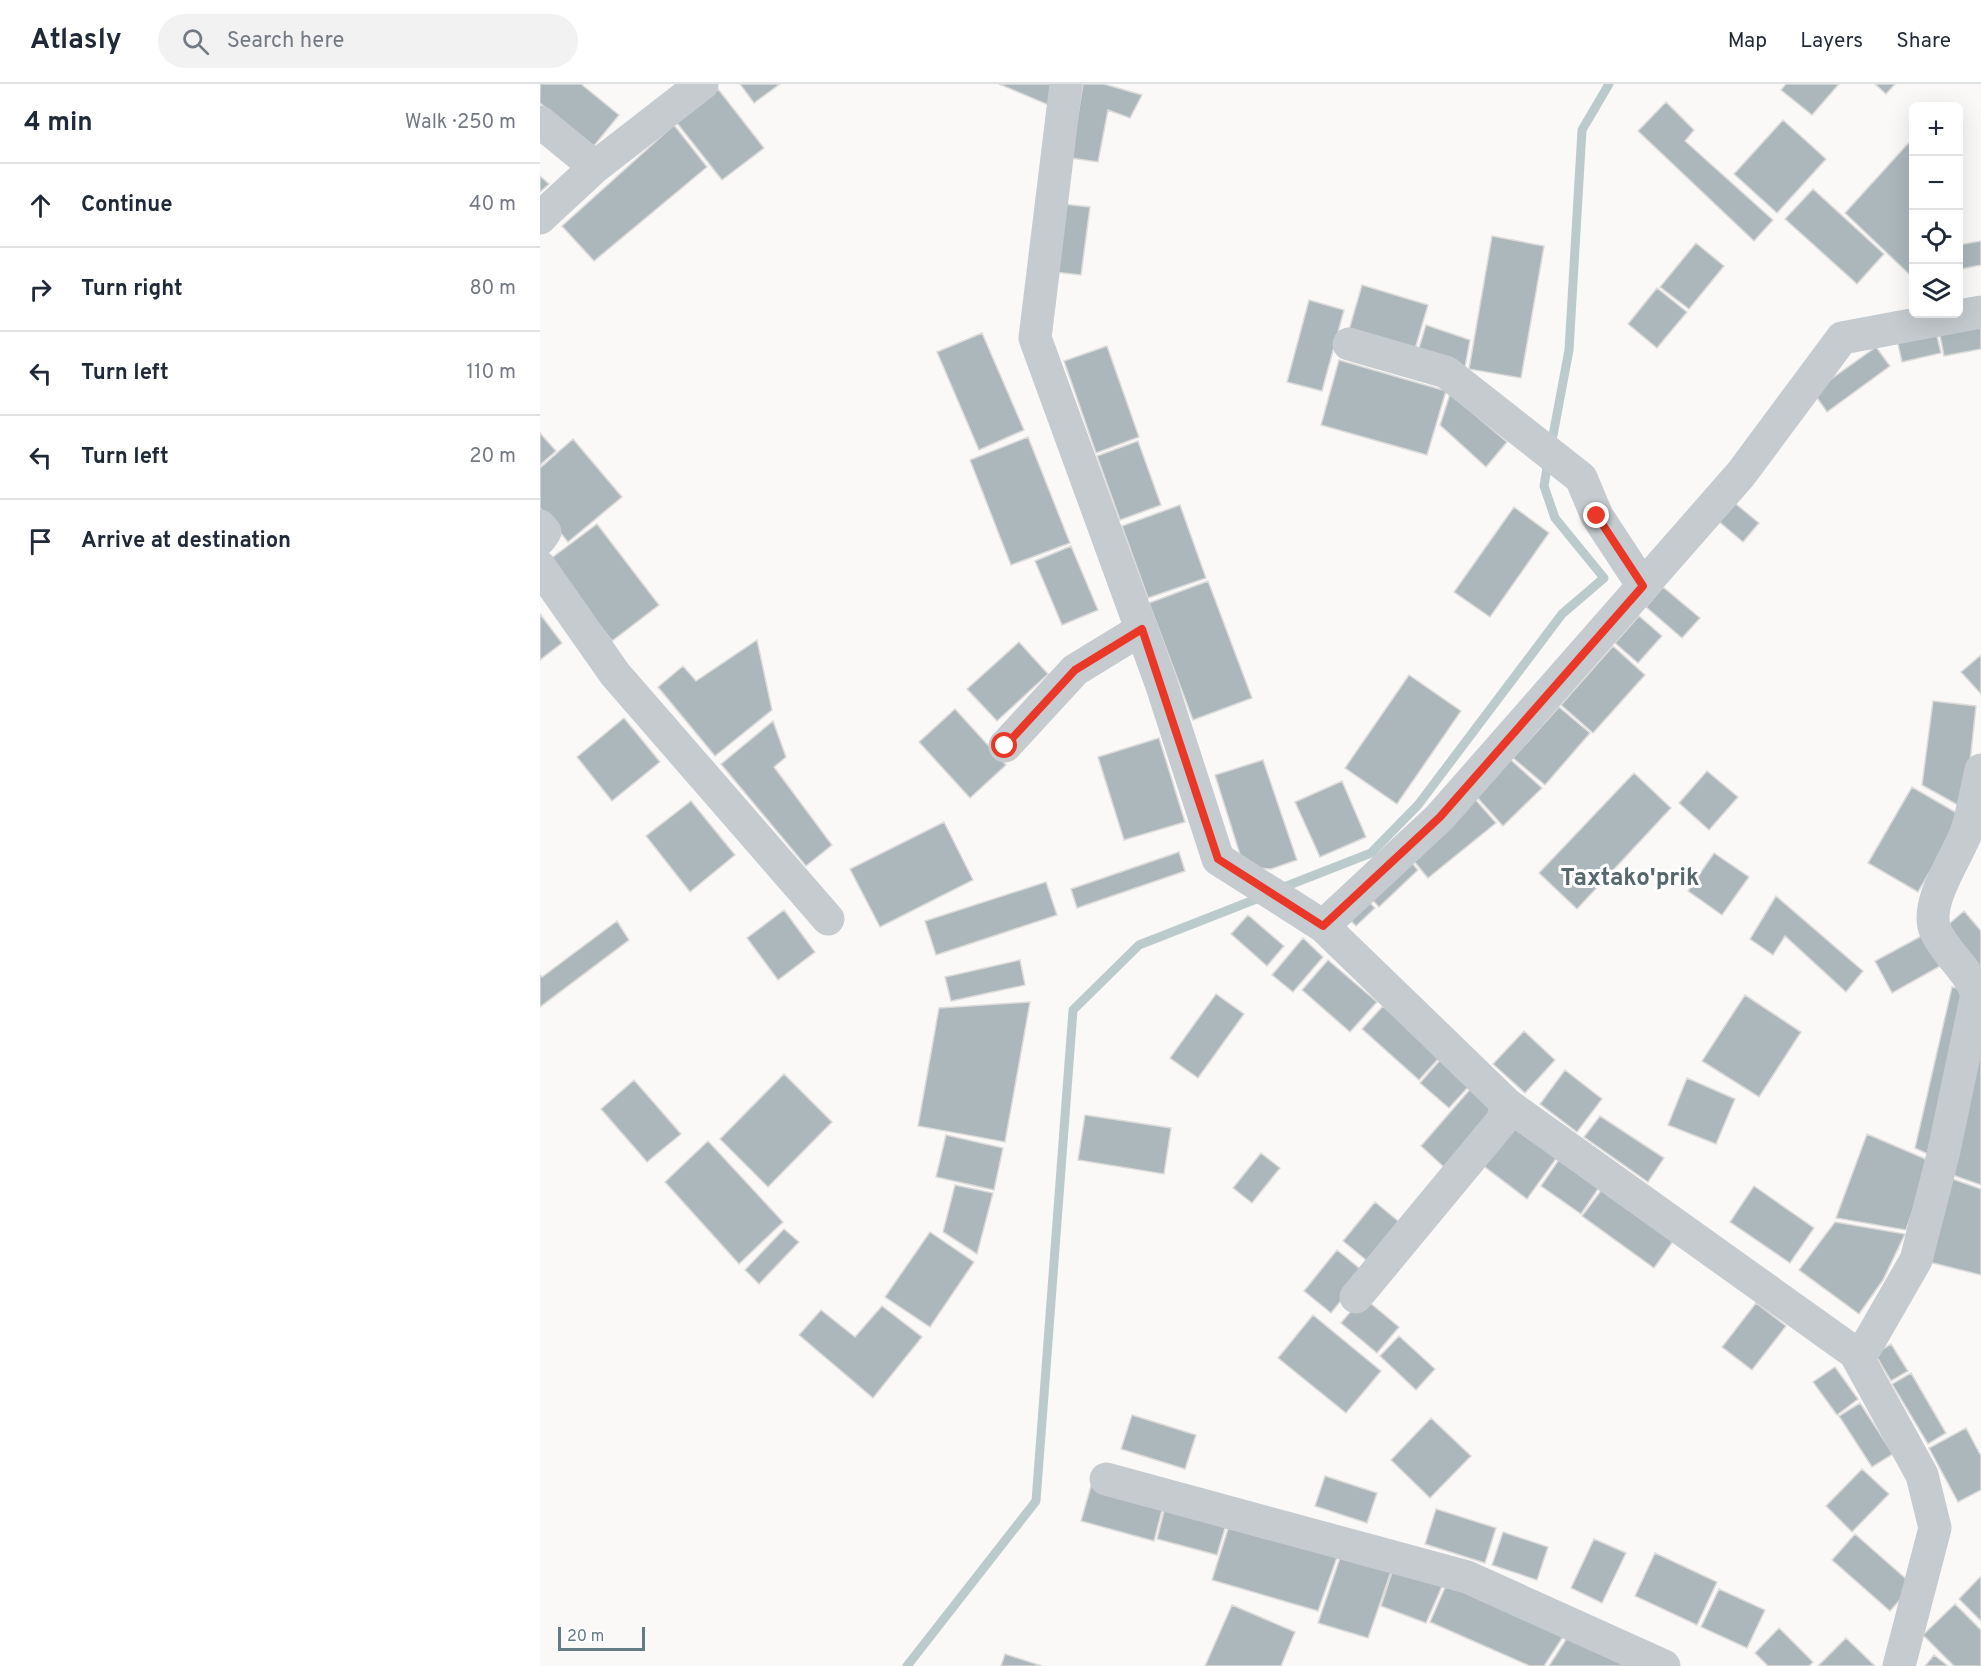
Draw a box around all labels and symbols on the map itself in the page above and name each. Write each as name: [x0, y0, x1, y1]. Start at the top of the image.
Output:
route end: [1583, 502, 1609, 528]
route start: [991, 732, 1017, 758]
district label: Taxtako'prik: [1561, 864, 1699, 894]
scale bar: [558, 1624, 645, 1652]

